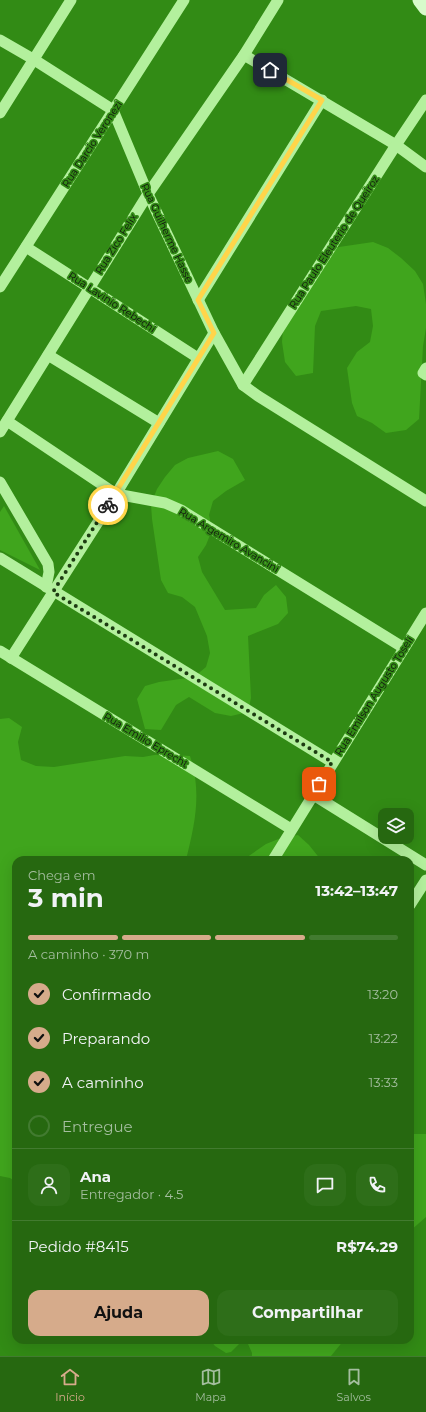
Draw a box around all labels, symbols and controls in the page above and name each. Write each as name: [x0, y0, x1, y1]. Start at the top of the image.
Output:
pin: [253, 53, 287, 87]
icon: home: [259, 59, 281, 81]
street label: Rua Darcio Veronezi: [59, 98, 125, 190]
street label: Rua Paulo Eleuterio de Queiroz: [286, 173, 382, 311]
street label: Rua Guilherme Hasse: [138, 181, 196, 285]
street label: Rua Zico Felix: [92, 211, 140, 277]
street label: Rua Lavinio Rebechi: [66, 269, 158, 335]
courier: [88, 485, 128, 525]
icon: bike: [97, 494, 119, 516]
street label: Rua Argemiro Avancini: [176, 505, 282, 575]
street label: Rua Emilson Augusto Toseli: [332, 634, 416, 758]
street label: Rua Emilio Eprecht: [101, 710, 191, 770]
pin: [302, 767, 336, 801]
icon: bag: [308, 773, 330, 795]
map controls: [378, 808, 414, 844]
button: layers: [378, 808, 414, 844]
text: Chega em: [28, 867, 95, 883]
text: 13:42–13:47: [315, 881, 398, 900]
text: 3 min: [28, 882, 104, 914]
text: A caminho · 370 m: [28, 946, 149, 962]
icon: check: [28, 983, 50, 1005]
text: Confirmado: [62, 985, 151, 1004]
text: 13:20: [367, 986, 398, 1002]
icon: check: [28, 1027, 50, 1049]
text: Preparando: [62, 1029, 150, 1048]
text: 13:22: [368, 1030, 398, 1046]
icon: check: [28, 1071, 50, 1093]
text: A caminho: [62, 1073, 144, 1092]
text: 13:33: [369, 1074, 398, 1090]
text: Entregue: [62, 1117, 133, 1136]
button: person: [28, 1164, 70, 1206]
button: chat: [304, 1164, 346, 1206]
button: phone: [356, 1164, 398, 1206]
text: Ana: [80, 1167, 111, 1186]
text: Entregador · 4.5: [80, 1186, 183, 1202]
text: Pedido #8415: [28, 1237, 129, 1256]
text: R$74.29: [336, 1237, 398, 1256]
button: Ajuda: [28, 1290, 209, 1336]
button: Compartilhar: [217, 1290, 398, 1336]
tab: Início: [55, 1366, 85, 1404]
tab: Mapa: [195, 1366, 226, 1404]
tab: Salvos: [337, 1366, 371, 1404]

